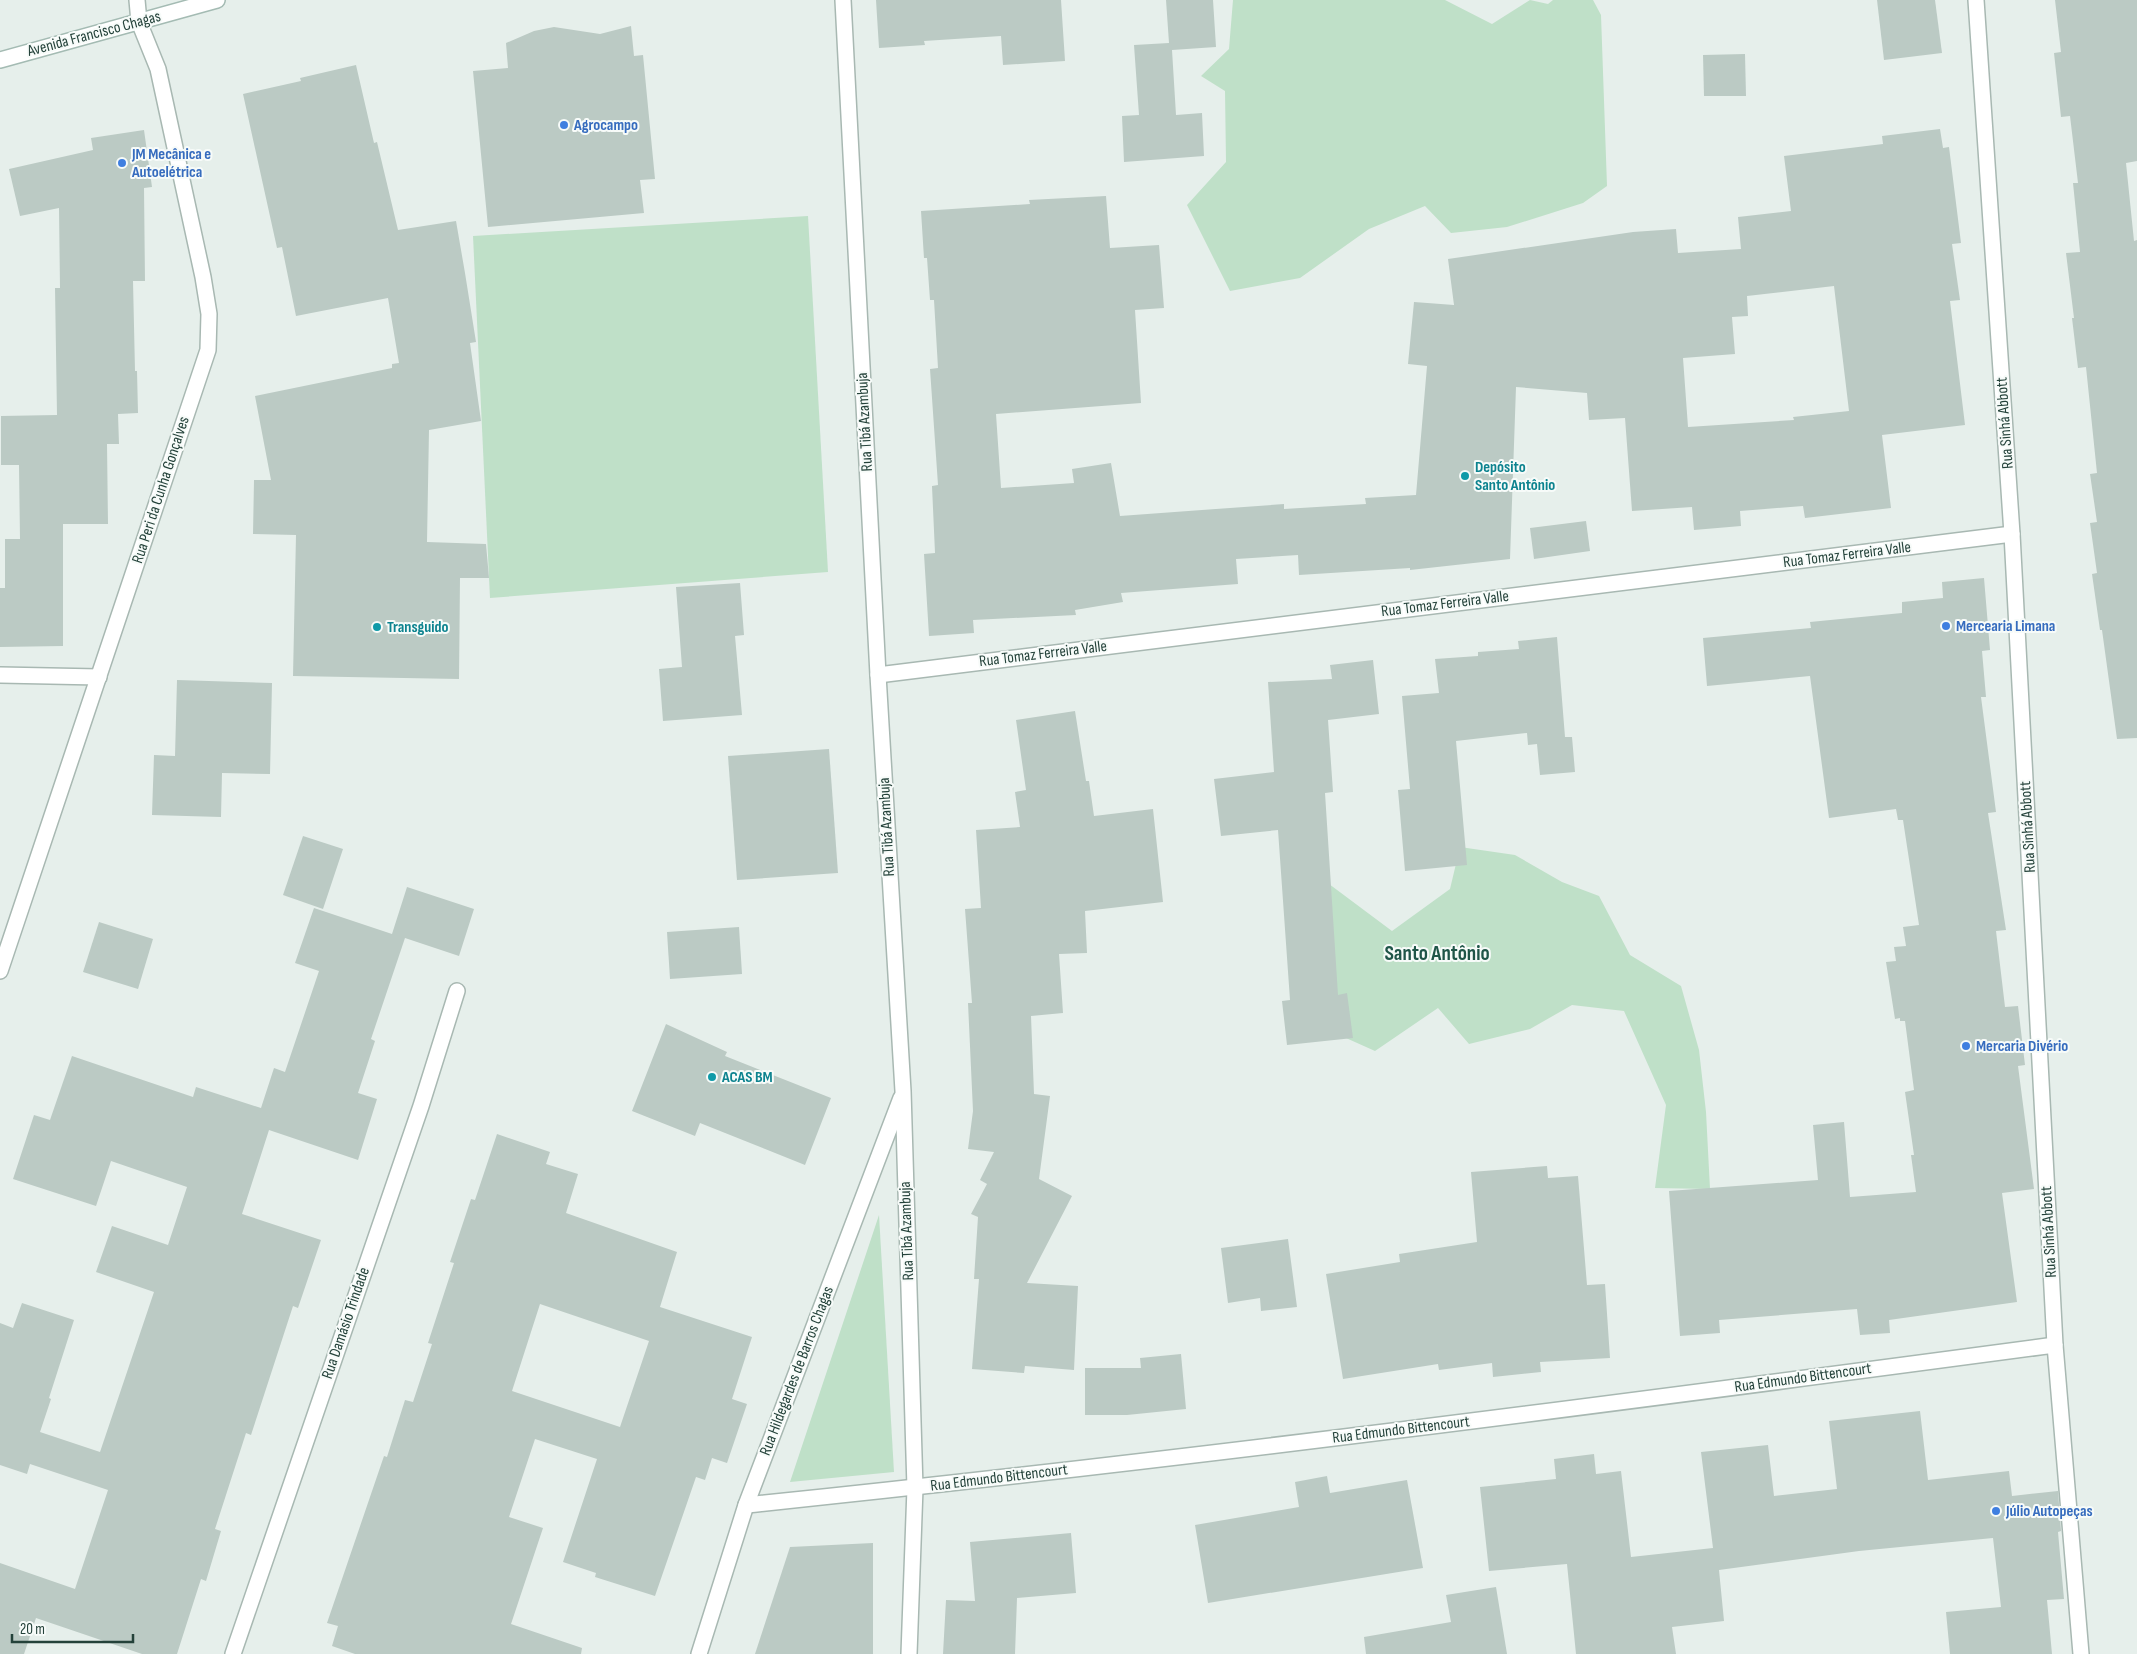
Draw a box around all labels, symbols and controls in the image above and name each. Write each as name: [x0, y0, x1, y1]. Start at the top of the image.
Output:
street label: Avenida Francisco Chagas: [24, 7, 163, 61]
place label: Agrocampo: [573, 116, 638, 135]
marker: Agrocampo: [558, 119, 570, 131]
place label: JM Mecânica e Autoelétrica: [131, 145, 211, 182]
marker: JM Mecânica e Autoelétrica: [116, 157, 128, 169]
street label: Rua Tibá Azambuja: [853, 372, 877, 472]
street label: Rua Sinhá Abbott: [1992, 376, 2018, 469]
street label: Rua Peri da Cunha Gonçalves: [128, 414, 194, 566]
place label: Depósito Santo Antônio: [1475, 458, 1555, 495]
marker: Depósito Santo Antônio: [1459, 470, 1471, 482]
street label: Rua Tomaz Ferreira Valle: [1782, 538, 1912, 572]
street label: Rua Tomaz Ferreira Valle: [1380, 587, 1510, 621]
place label: Mercearia Limana: [1956, 617, 2055, 636]
place label: Transguido: [387, 618, 448, 637]
marker: Mercearia Limana: [1940, 620, 1952, 632]
marker: Transguido: [371, 621, 383, 633]
street label: Rua Tomaz Ferreira Valle: [978, 637, 1108, 671]
street label: Rua Tibá Azambuja: [875, 777, 899, 877]
street label: Rua Sinhá Abbott: [2016, 781, 2040, 873]
district label: Santo Antônio: [1384, 941, 1490, 966]
place label: Mercaria Divério: [1976, 1037, 2068, 1056]
marker: Mercaria Divério: [1960, 1040, 1972, 1052]
place label: ACAS BM: [721, 1068, 773, 1087]
marker: ACAS BM: [706, 1071, 718, 1083]
street label: Rua Tibá Azambuja: [896, 1181, 918, 1281]
street label: Rua Sinhá Abbott: [2037, 1186, 2061, 1278]
street label: Rua Damásio Trindade: [318, 1265, 374, 1381]
street label: Rua Hildegardes de Barros Chagas: [756, 1283, 838, 1458]
street label: Rua Edmundo Bittencourt: [1733, 1359, 1873, 1397]
street label: Rua Edmundo Bittencourt: [1331, 1412, 1471, 1448]
street label: Rua Edmundo Bittencourt: [929, 1460, 1069, 1496]
place label: Júlio Autopeças: [2005, 1502, 2093, 1521]
marker: Júlio Autopeças: [1990, 1505, 2002, 1517]
scale bar: [12, 1612, 134, 1644]
text: 20 m: [20, 1620, 45, 1639]

